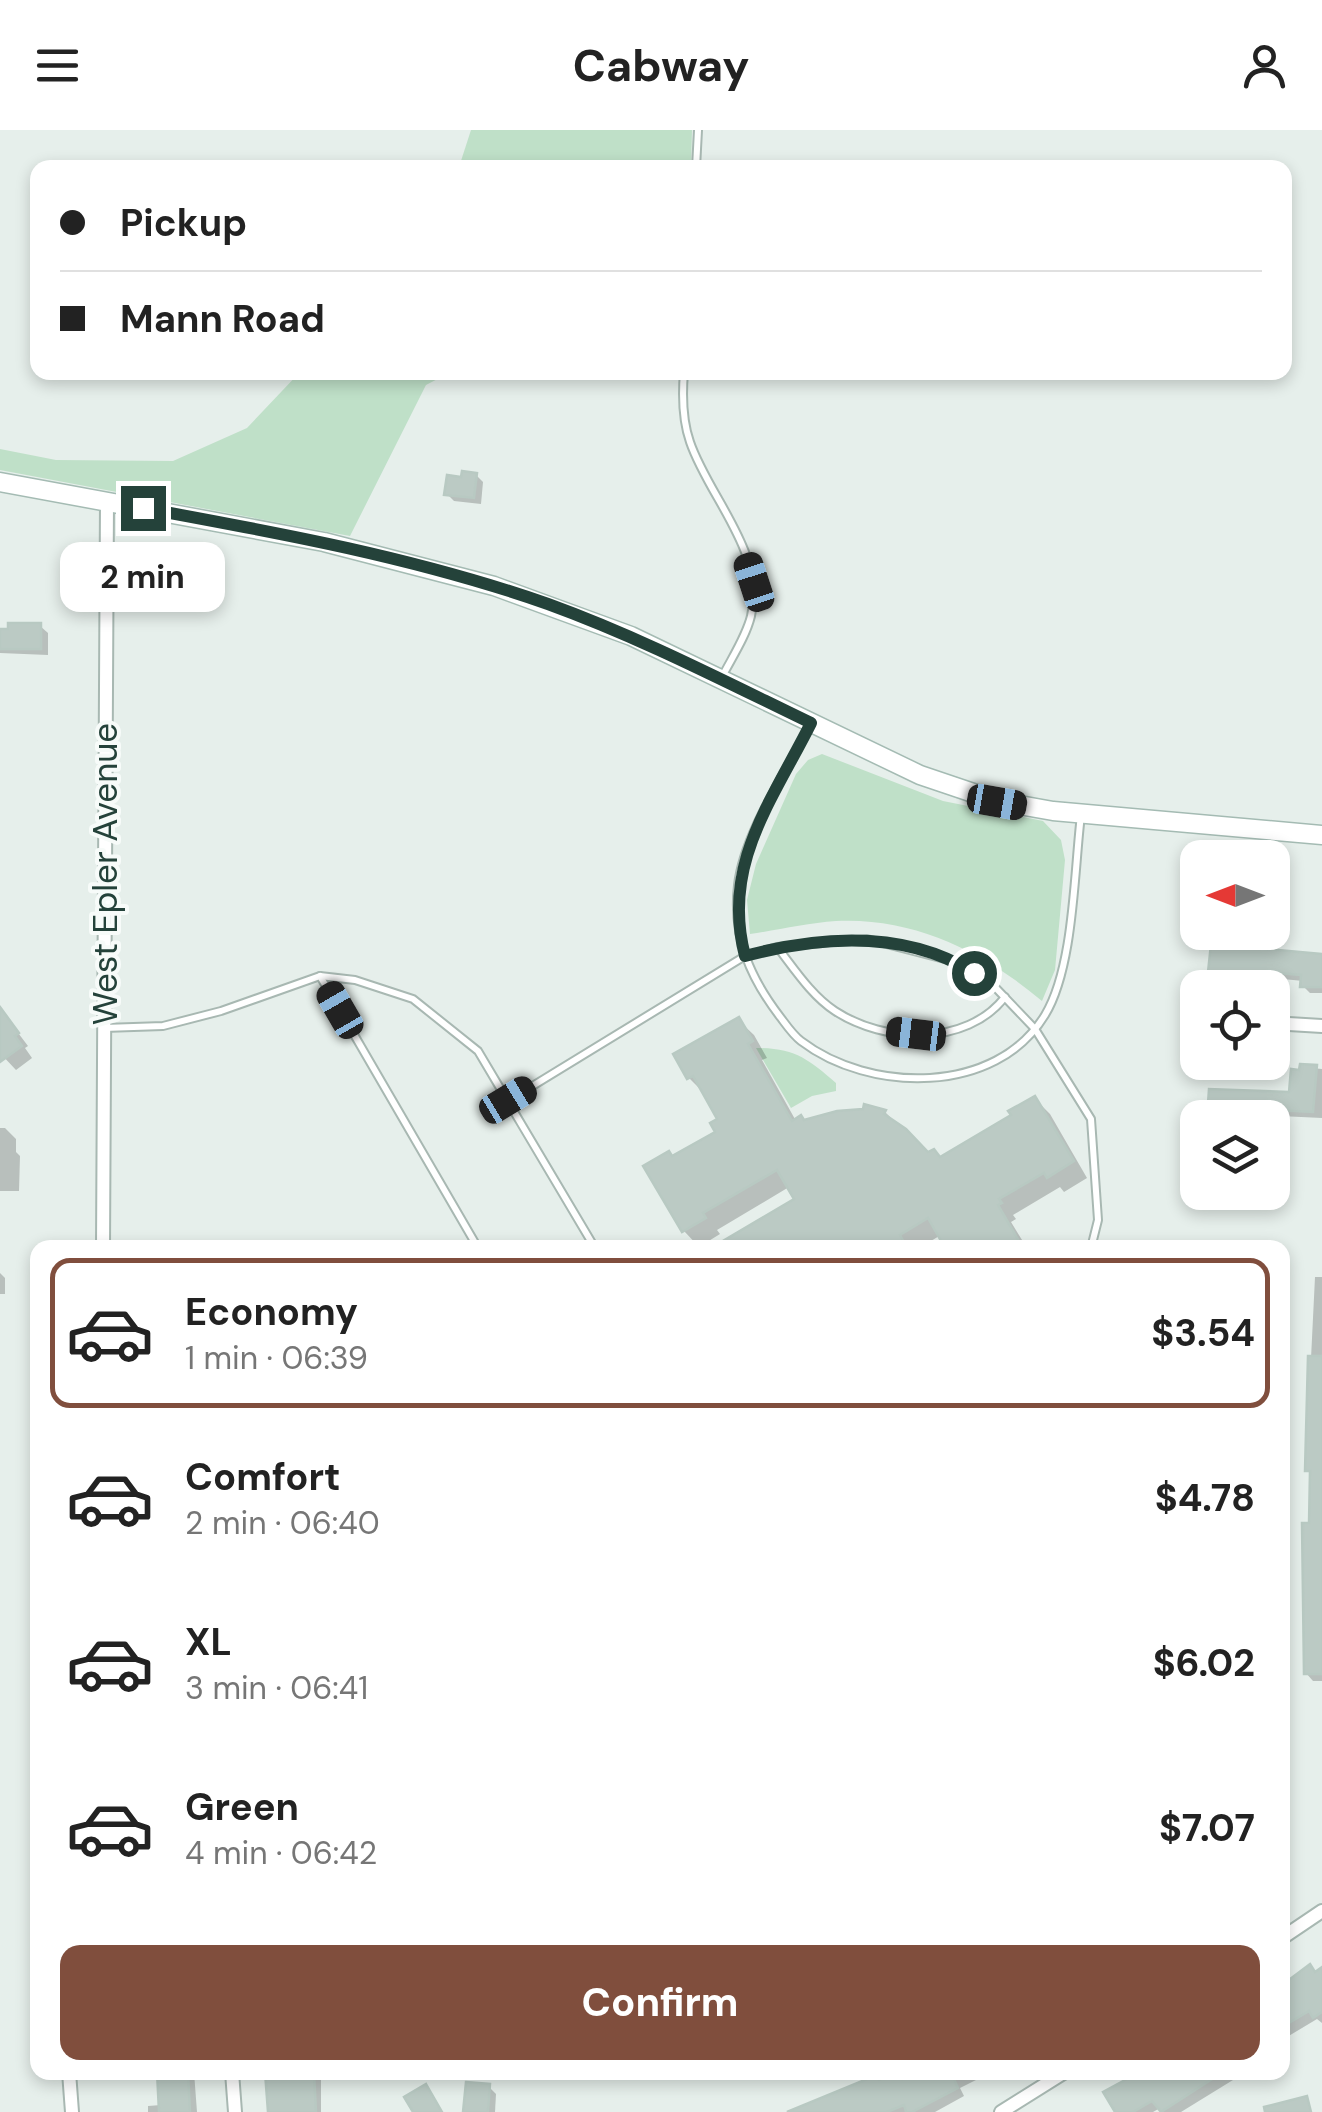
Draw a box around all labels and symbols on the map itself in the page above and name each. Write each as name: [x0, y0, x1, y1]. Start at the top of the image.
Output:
route end: [121, 486, 166, 531]
callout: 2 min: [61, 543, 226, 613]
car: [730, 549, 778, 615]
street label: West Epler Avenue: [82, 723, 128, 1025]
car: [965, 782, 1029, 822]
north arrow: [1180, 840, 1290, 950]
route start: [952, 951, 997, 996]
car: [312, 977, 368, 1043]
car: [884, 1015, 948, 1053]
car: [475, 1072, 541, 1128]

